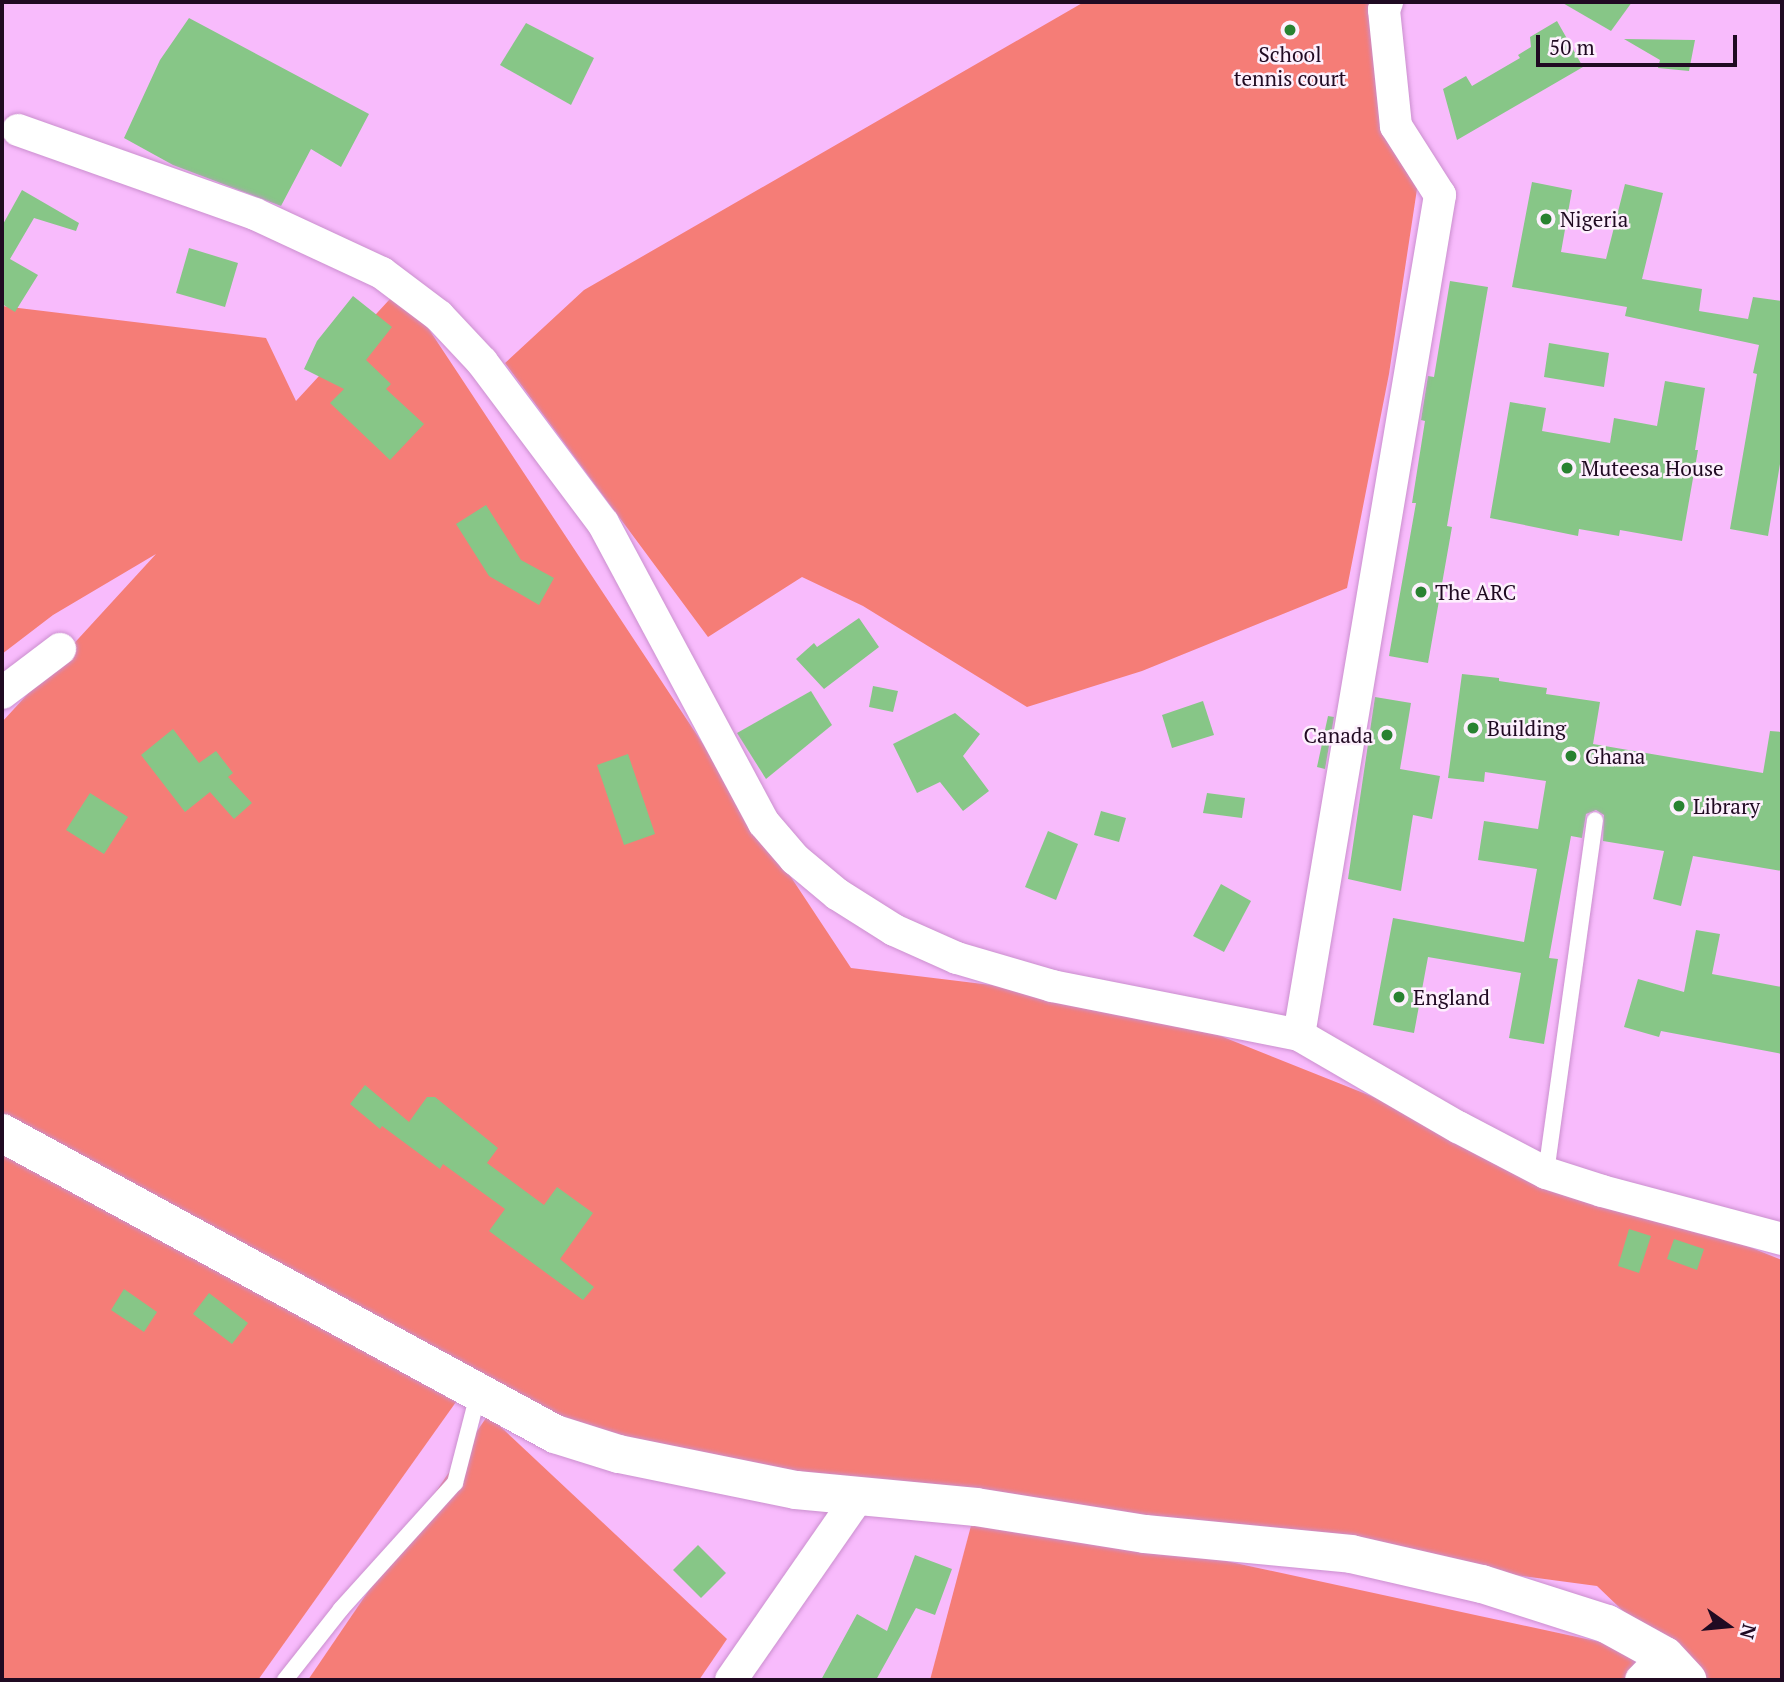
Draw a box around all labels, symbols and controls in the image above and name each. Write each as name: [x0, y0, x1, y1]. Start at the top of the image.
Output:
scale bar: [1539, 21, 1740, 65]
marker: School tennis court: [1282, 22, 1298, 38]
text: 50 m: [1549, 33, 1595, 61]
place label: School tennis court: [1234, 41, 1346, 91]
place label: Nigeria: [1560, 206, 1628, 232]
marker: Nigeria: [1538, 211, 1554, 227]
place label: Muteesa House: [1581, 455, 1724, 481]
marker: Muteesa House: [1559, 460, 1575, 476]
place label: The ARC: [1435, 579, 1517, 605]
marker: The ARC: [1413, 584, 1429, 600]
place label: Building: [1487, 715, 1566, 741]
marker: Building: [1465, 720, 1481, 736]
place label: Canada: [1304, 722, 1373, 748]
marker: Canada: [1379, 727, 1395, 743]
place label: Ghana: [1585, 743, 1645, 769]
marker: Ghana: [1563, 748, 1579, 764]
place label: Library: [1693, 793, 1760, 819]
marker: Library: [1671, 798, 1687, 814]
place label: England: [1413, 984, 1490, 1010]
marker: England: [1391, 989, 1407, 1005]
north arrow: [1693, 1591, 1763, 1661]
text: N: [1735, 1621, 1763, 1642]

